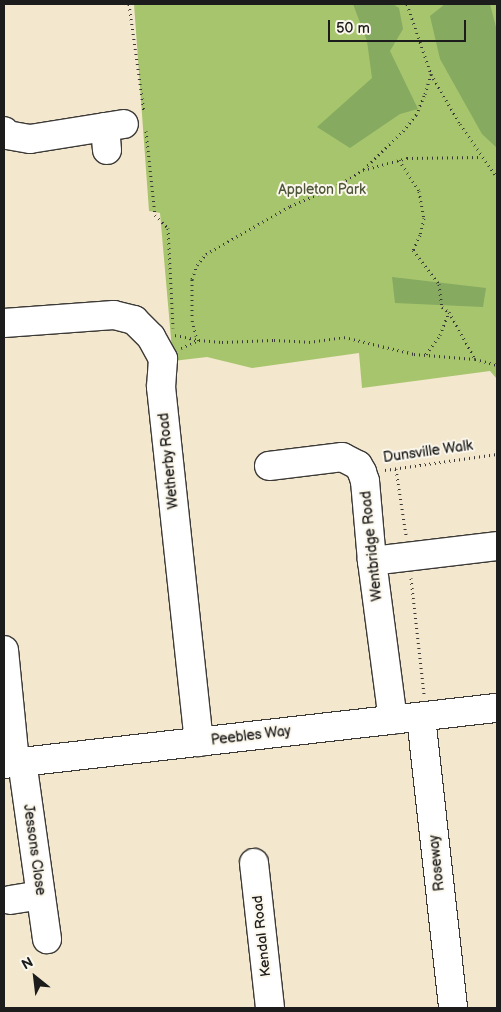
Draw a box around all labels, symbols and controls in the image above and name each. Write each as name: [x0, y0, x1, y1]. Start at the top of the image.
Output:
scale bar: [331, 10, 468, 42]
text: 50 m: [336, 19, 370, 38]
park label: Appleton Park: [278, 182, 366, 198]
street label: Wetherby Road: [156, 412, 182, 510]
street label: Dunsville Walk: [382, 437, 474, 467]
street label: Wentbridge Road: [358, 490, 386, 602]
street label: Peebles Way: [210, 723, 292, 749]
street label: Jessons Close: [19, 803, 49, 897]
street label: Roseway: [426, 834, 448, 892]
street label: Kendal Road: [249, 894, 275, 978]
north arrow: [10, 952, 60, 1002]
text: N: [19, 953, 36, 973]

